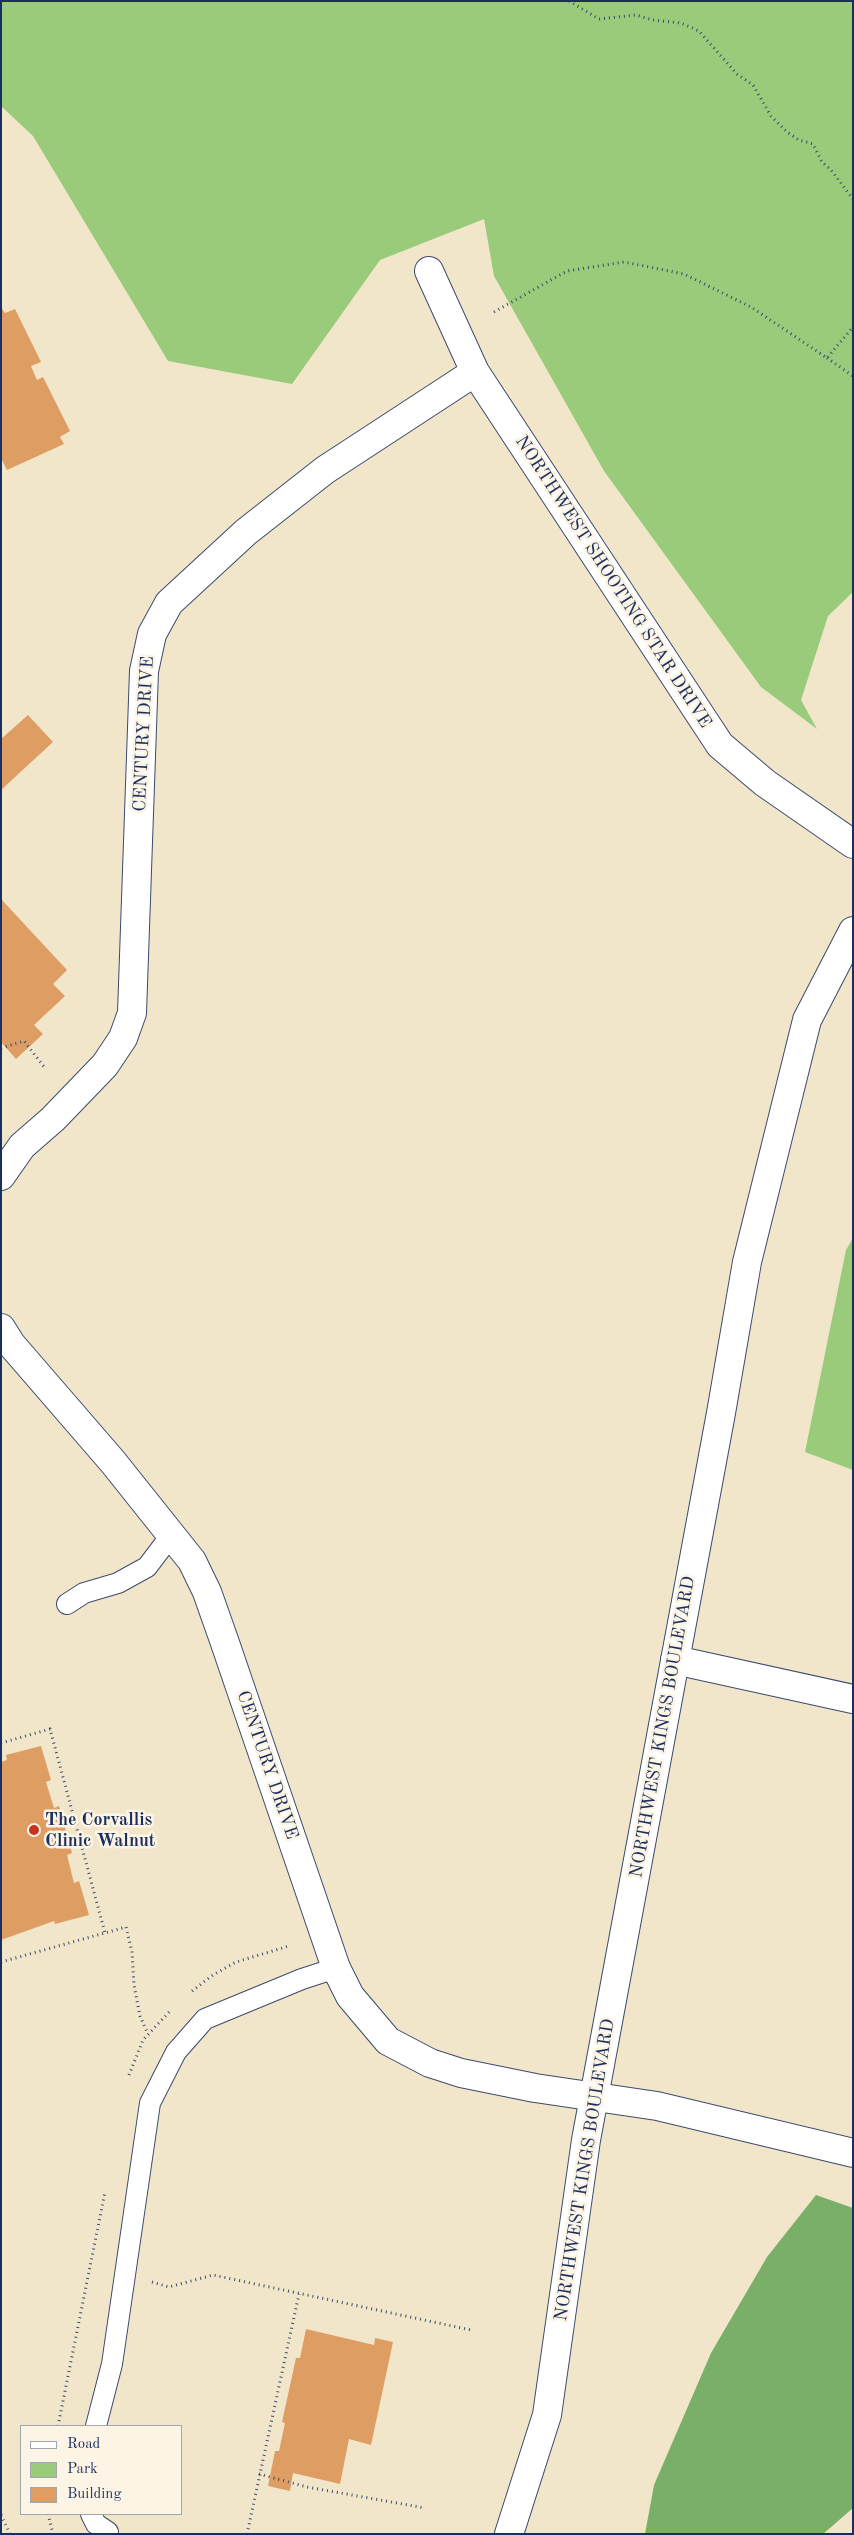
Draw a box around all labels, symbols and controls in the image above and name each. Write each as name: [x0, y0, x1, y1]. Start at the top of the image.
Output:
street label: NORTHWEST SHOOTING STAR DRIVE: [510, 432, 716, 732]
street label: CENTURY DRIVE: [129, 656, 159, 812]
street label: NORTHWEST KINGS BOULEVARD: [626, 1575, 700, 1879]
street label: CENTURY DRIVE: [231, 1688, 303, 1842]
place label: The Corvallis Clinic Walnut: [45, 1809, 155, 1852]
marker: The Corvallis Clinic Walnut: [27, 1823, 41, 1837]
street label: NORTHWEST KINGS BOULEVARD: [550, 2017, 620, 2323]
legend: [20, 2425, 182, 2515]
text: Road: [67, 2437, 100, 2452]
text: Park: [67, 2462, 98, 2477]
text: Building: [67, 2487, 122, 2502]

